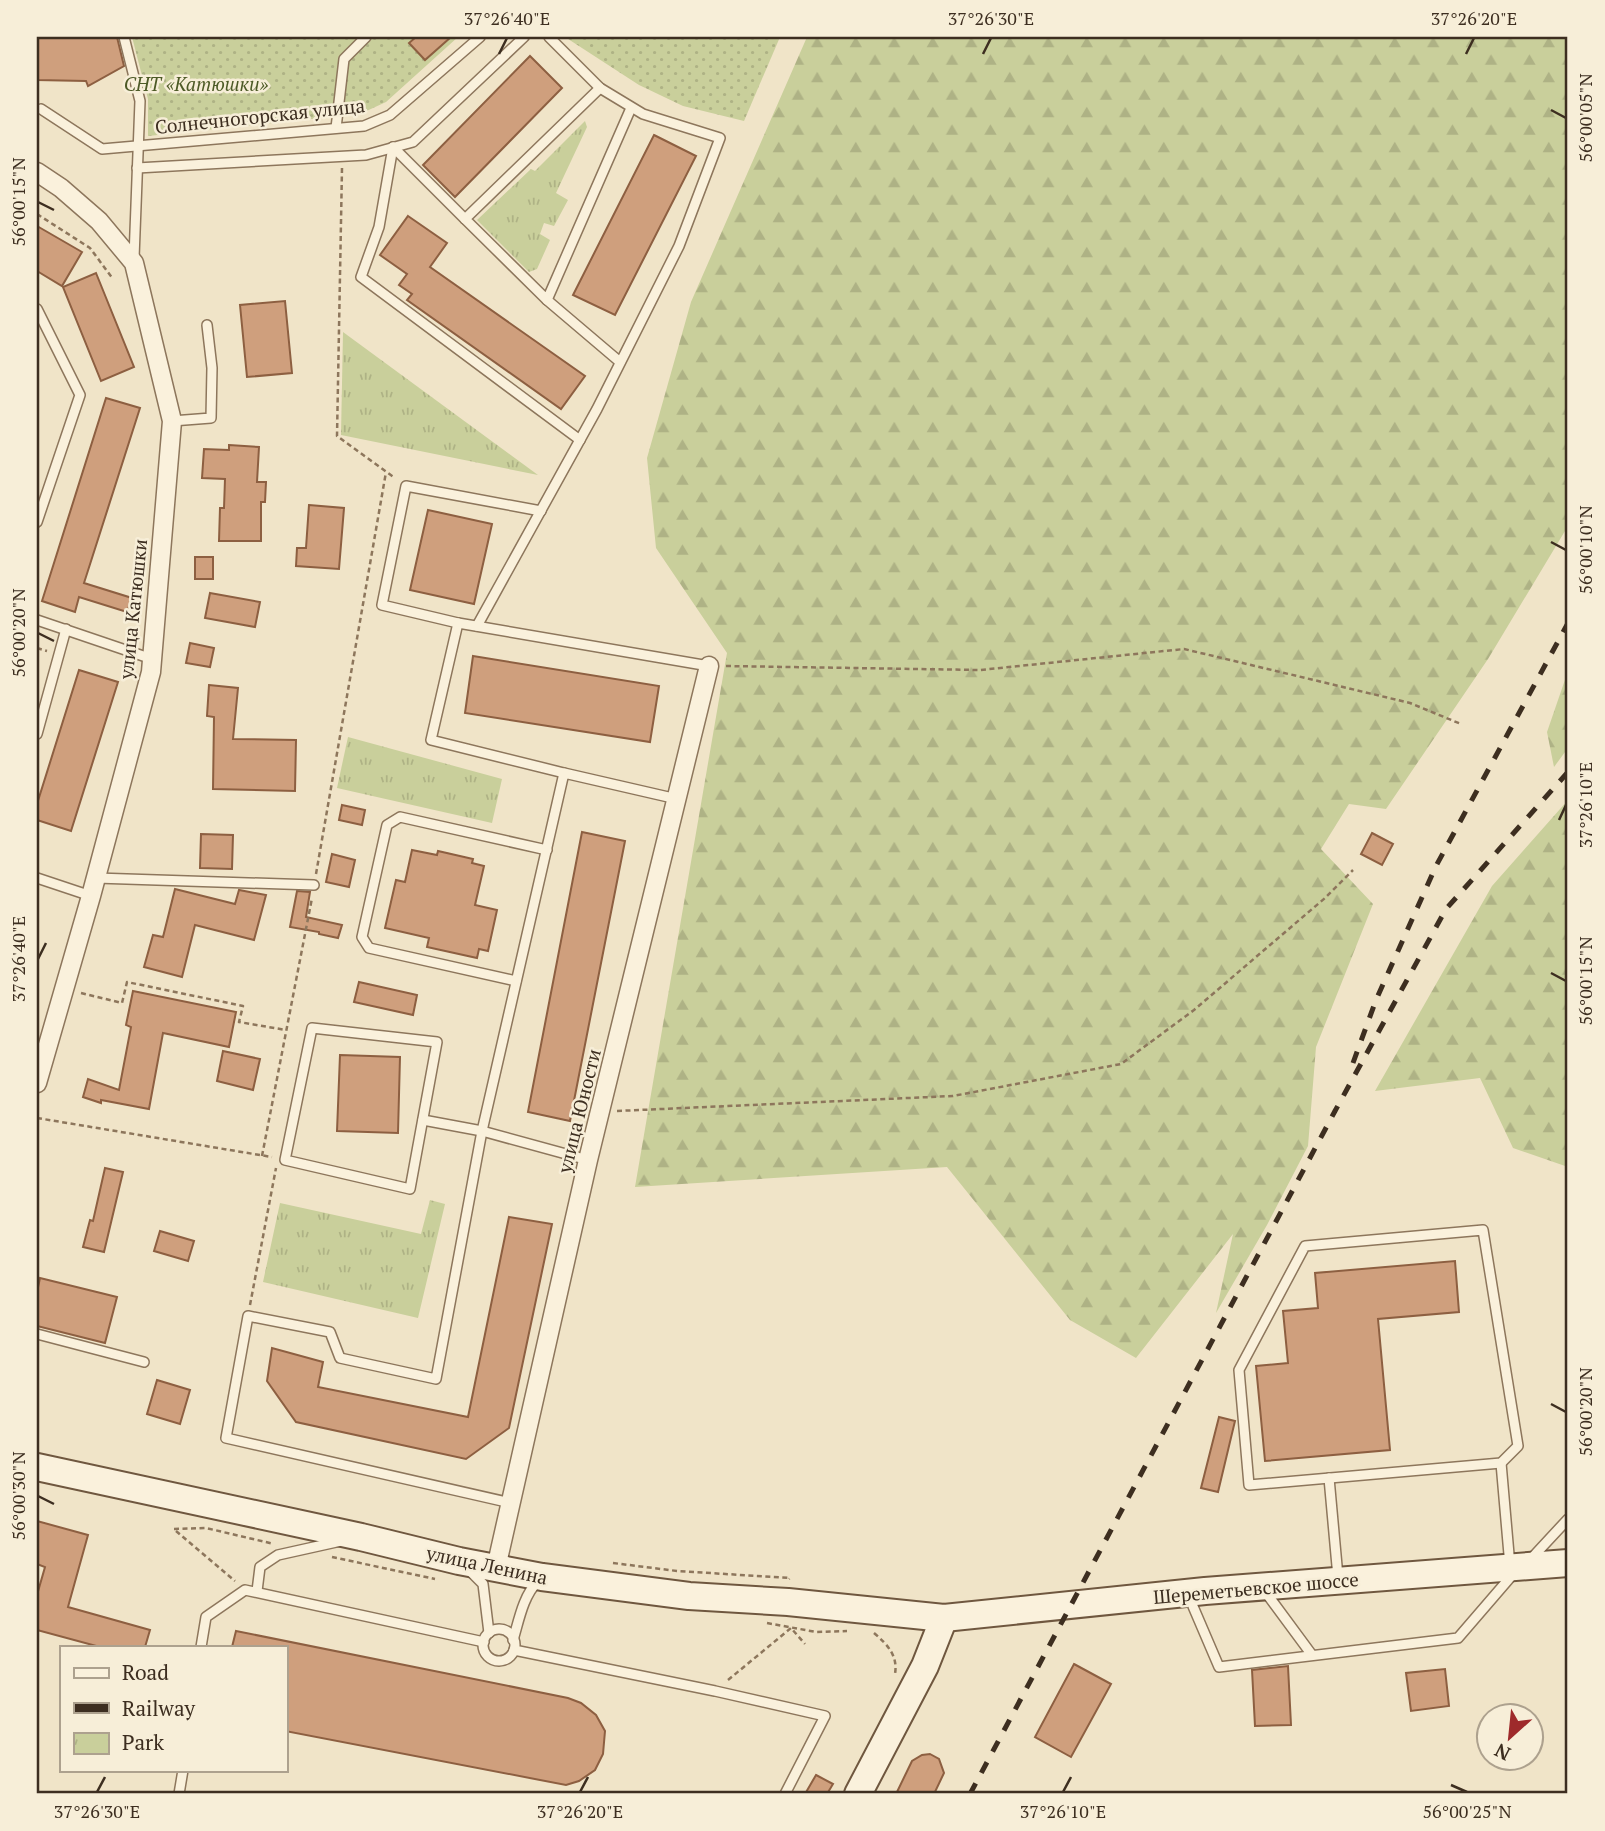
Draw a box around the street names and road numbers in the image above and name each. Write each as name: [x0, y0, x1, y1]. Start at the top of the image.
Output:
street label: Солнечногорская улица: [154, 92, 367, 139]
street label: улица Катюшки: [113, 538, 152, 681]
street label: улица Юности: [551, 1046, 606, 1177]
street label: улица Ленина: [423, 1539, 550, 1590]
street label: Шереметьевское шоссе: [1152, 1566, 1360, 1609]

